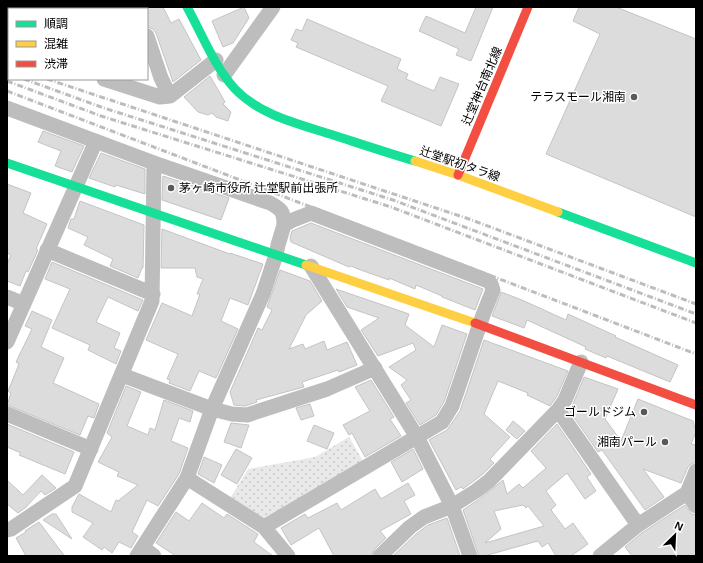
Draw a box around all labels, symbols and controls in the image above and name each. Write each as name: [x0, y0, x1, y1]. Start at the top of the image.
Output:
legend: [8, 8, 148, 80]
text: 順調: [44, 17, 68, 31]
text: 混雑: [44, 37, 68, 51]
street label: 辻堂神台南北線: [459, 45, 505, 127]
text: 渋滞: [44, 57, 68, 71]
place label: テラスモール湘南: [530, 90, 626, 104]
marker: テラスモール湘南: [629, 92, 639, 102]
street label: 辻堂駅初タラ線: [418, 144, 502, 184]
place label: 茅ヶ崎市役所 辻堂駅前出張所: [179, 181, 338, 195]
marker: 茅ヶ崎市役所 辻堂駅前出張所: [166, 183, 176, 193]
place label: ゴールドジム: [564, 405, 636, 419]
marker: ゴールドジム: [639, 407, 649, 417]
place label: 湘南パール: [597, 435, 657, 449]
marker: 湘南パール: [660, 437, 670, 447]
north arrow: [655, 515, 695, 555]
text: N: [673, 519, 685, 533]

